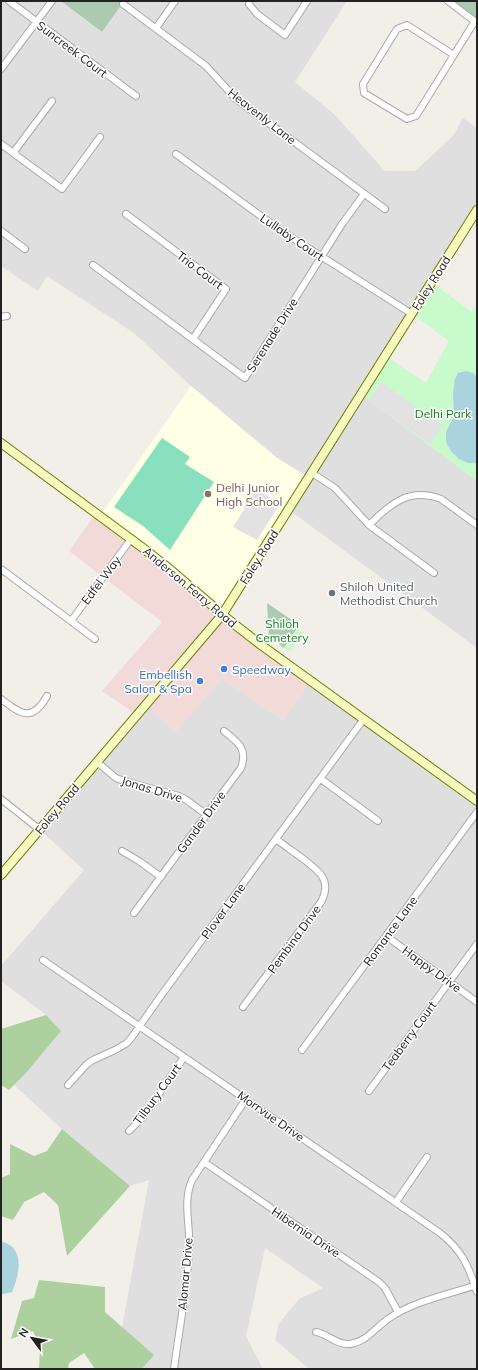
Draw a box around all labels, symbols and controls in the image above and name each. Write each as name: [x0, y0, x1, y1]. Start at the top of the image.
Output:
street label: Suncreek Court: [34, 18, 110, 80]
street label: Heavenly Lane: [225, 85, 299, 147]
street label: Lullaby Court: [257, 210, 327, 264]
street label: Trio Court: [174, 248, 226, 292]
street label: Foley Road: [408, 253, 454, 313]
street label: Serenade Drive: [243, 295, 301, 375]
park label: Delhi Park: [415, 406, 472, 421]
place label: Delhi Junior High School: [216, 480, 282, 509]
marker: Delhi Junior High School: [203, 489, 213, 499]
street label: Foley Road: [236, 527, 282, 587]
street label: Anderson Ferry Road: [140, 543, 240, 631]
street label: Edfel Way: [78, 552, 124, 607]
place label: Shiloh United Methodist Church: [340, 579, 438, 608]
marker: Shiloh United Methodist Church: [327, 588, 337, 598]
park label: Shiloh Cemetery: [255, 616, 309, 645]
place label: Speedway: [232, 662, 291, 677]
marker: Speedway: [219, 664, 229, 674]
place label: Embellish Salon & Spa: [124, 667, 192, 696]
marker: Embellish Salon & Spa: [195, 676, 205, 686]
street label: Jonas Drive: [120, 773, 184, 805]
street label: Foley Road: [31, 781, 83, 837]
street label: Gander Drive: [173, 788, 229, 856]
street label: Plover Lane: [198, 880, 248, 942]
street label: Romance Lane: [360, 893, 420, 969]
street label: Pembina Drive: [264, 902, 324, 976]
street label: Happy Drive: [400, 943, 464, 995]
street label: Teaberry Court: [379, 998, 439, 1074]
street label: Tilbury Court: [130, 1061, 184, 1127]
street label: Morrvue Drive: [235, 1087, 307, 1145]
street label: Hibernia Drive: [269, 1204, 343, 1260]
street label: Alomar Drive: [174, 1237, 196, 1311]
north arrow: [12, 1318, 52, 1358]
text: N: [15, 1325, 32, 1340]

